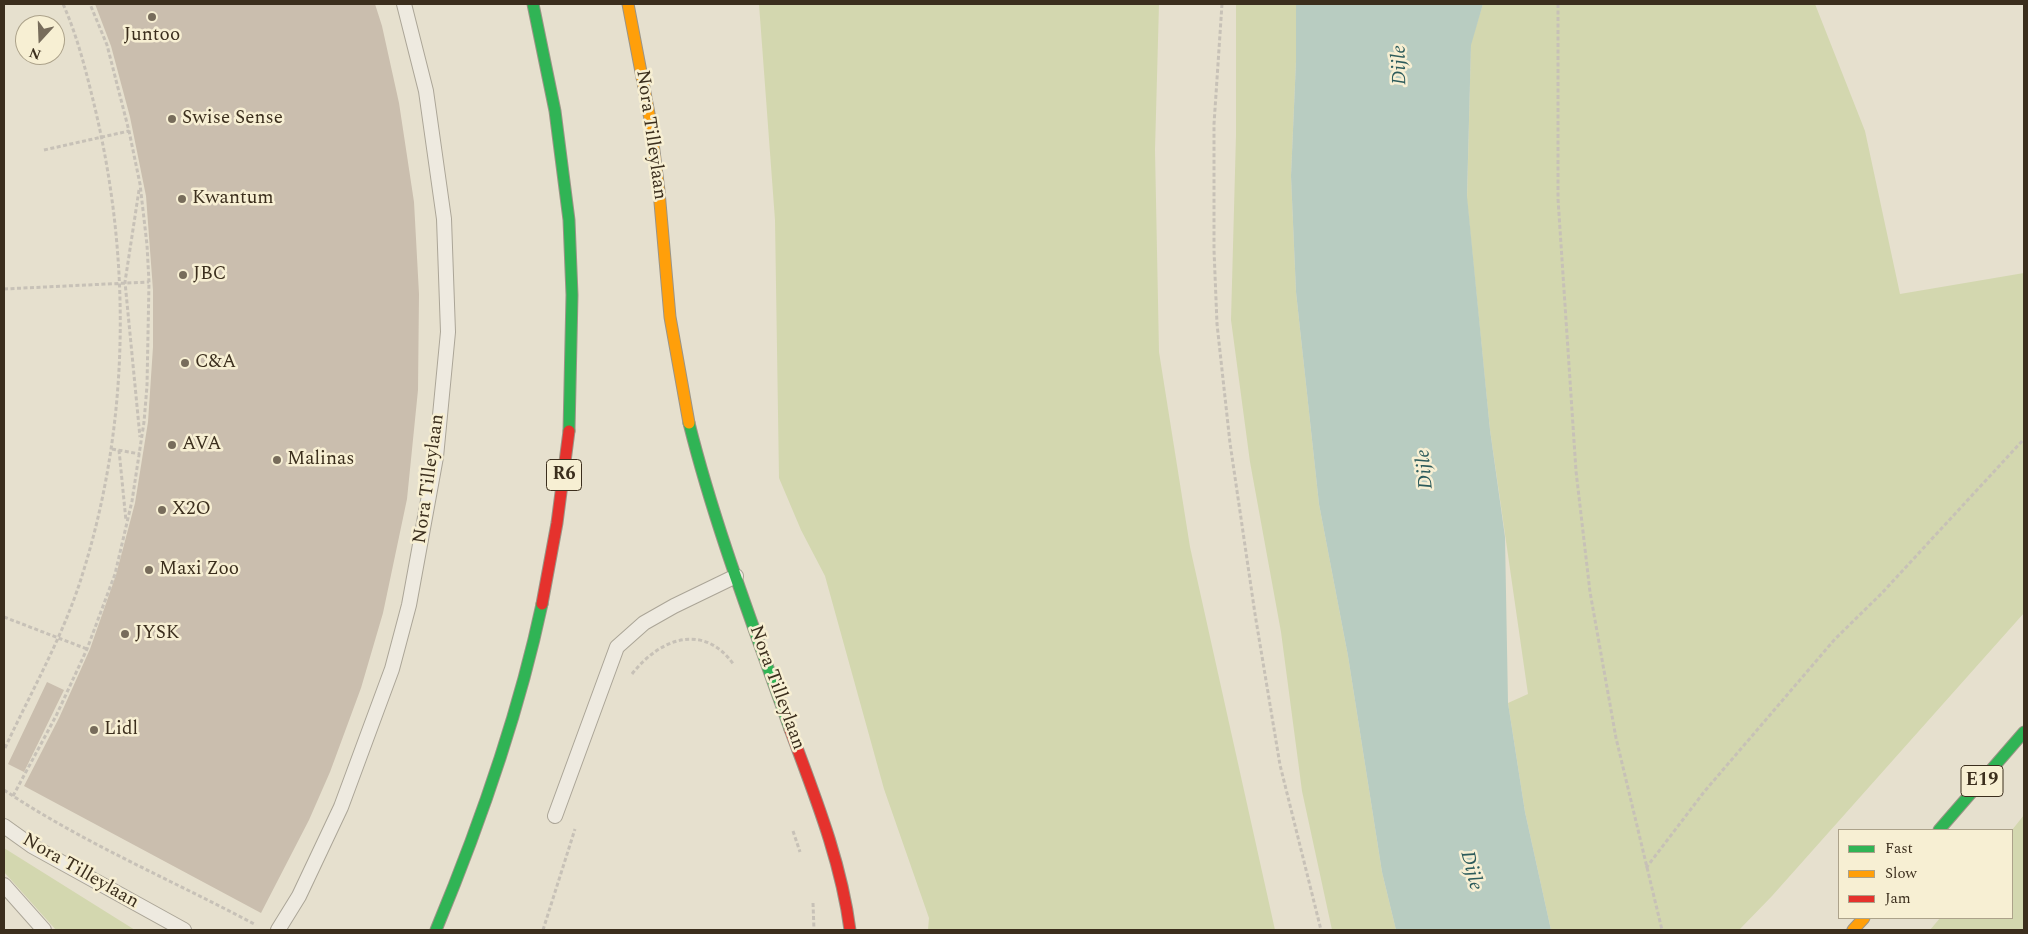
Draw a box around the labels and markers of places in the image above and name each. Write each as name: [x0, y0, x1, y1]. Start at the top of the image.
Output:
marker: Juntoo: [146, 11, 158, 23]
place label: Juntoo: [124, 25, 180, 47]
place label: Swise Sense: [182, 108, 283, 130]
marker: Swise Sense: [166, 113, 178, 125]
place label: Kwantum: [192, 188, 274, 210]
marker: Kwantum: [176, 193, 188, 205]
place label: JBC: [193, 264, 227, 286]
marker: JBC: [177, 269, 189, 281]
place label: C&A: [195, 352, 236, 374]
marker: C&A: [179, 357, 191, 369]
place label: AVA: [182, 434, 222, 456]
marker: AVA: [166, 439, 178, 451]
place label: Malinas: [287, 449, 354, 471]
marker: Malinas: [271, 454, 283, 466]
place label: X2O: [172, 499, 211, 521]
marker: X2O: [156, 504, 168, 516]
place label: Maxi Zoo: [159, 559, 239, 581]
marker: Maxi Zoo: [143, 564, 155, 576]
place label: JYSK: [135, 623, 179, 645]
marker: JYSK: [119, 628, 131, 640]
place label: Lidl: [104, 719, 138, 741]
marker: Lidl: [88, 724, 100, 736]

